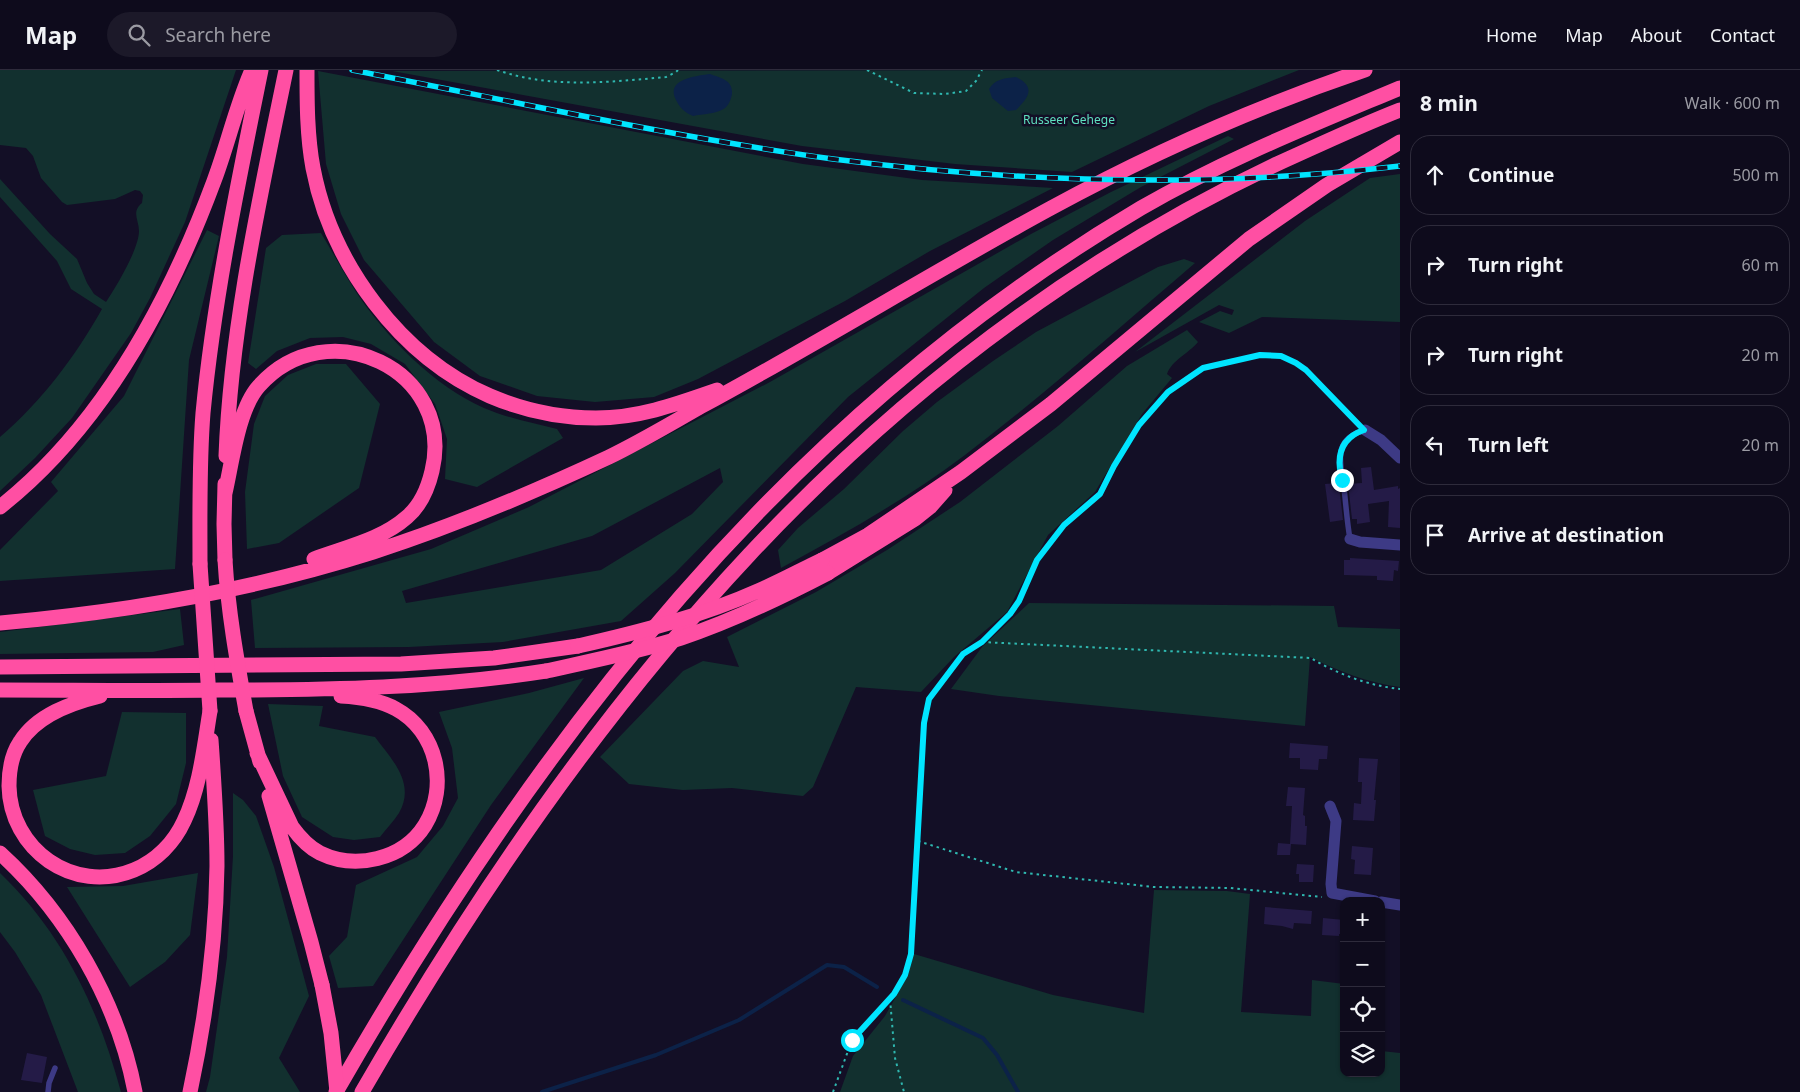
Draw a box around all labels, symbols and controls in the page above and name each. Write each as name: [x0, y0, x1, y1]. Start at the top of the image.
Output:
search box: [107, 12, 457, 57]
text: Map: [25, 18, 77, 51]
icon: search: [125, 21, 153, 49]
text: Search here: [165, 22, 271, 48]
text: Home: [1486, 23, 1537, 47]
text: Map: [1565, 23, 1603, 47]
text: About: [1631, 23, 1682, 47]
text: Contact: [1710, 23, 1775, 47]
text: 8 min: [1420, 89, 1478, 117]
text: Walk · 600 m: [1685, 92, 1780, 114]
park label: Russeer Gehege: [1023, 111, 1115, 128]
icon: ahead: [1421, 161, 1449, 189]
text: Continue: [1468, 162, 1554, 188]
text: 500 m: [1732, 164, 1779, 186]
icon: right: [1421, 251, 1449, 279]
text: Turn right: [1468, 252, 1563, 278]
text: 60 m: [1742, 254, 1779, 276]
icon: right: [1421, 341, 1449, 369]
text: Turn right: [1468, 342, 1563, 368]
text: 20 m: [1742, 344, 1779, 366]
icon: left: [1421, 431, 1449, 459]
text: Turn left: [1468, 432, 1549, 458]
text: 20 m: [1742, 434, 1779, 456]
route end: [1331, 469, 1354, 492]
icon: arrive: [1421, 521, 1449, 549]
text: Arrive at destination: [1468, 522, 1664, 548]
map controls: [1340, 897, 1385, 1077]
button: +: [1340, 897, 1385, 942]
button: −: [1340, 942, 1385, 987]
button: locate: [1340, 987, 1385, 1032]
route start: [841, 1029, 864, 1052]
button: layers: [1340, 1032, 1385, 1077]

